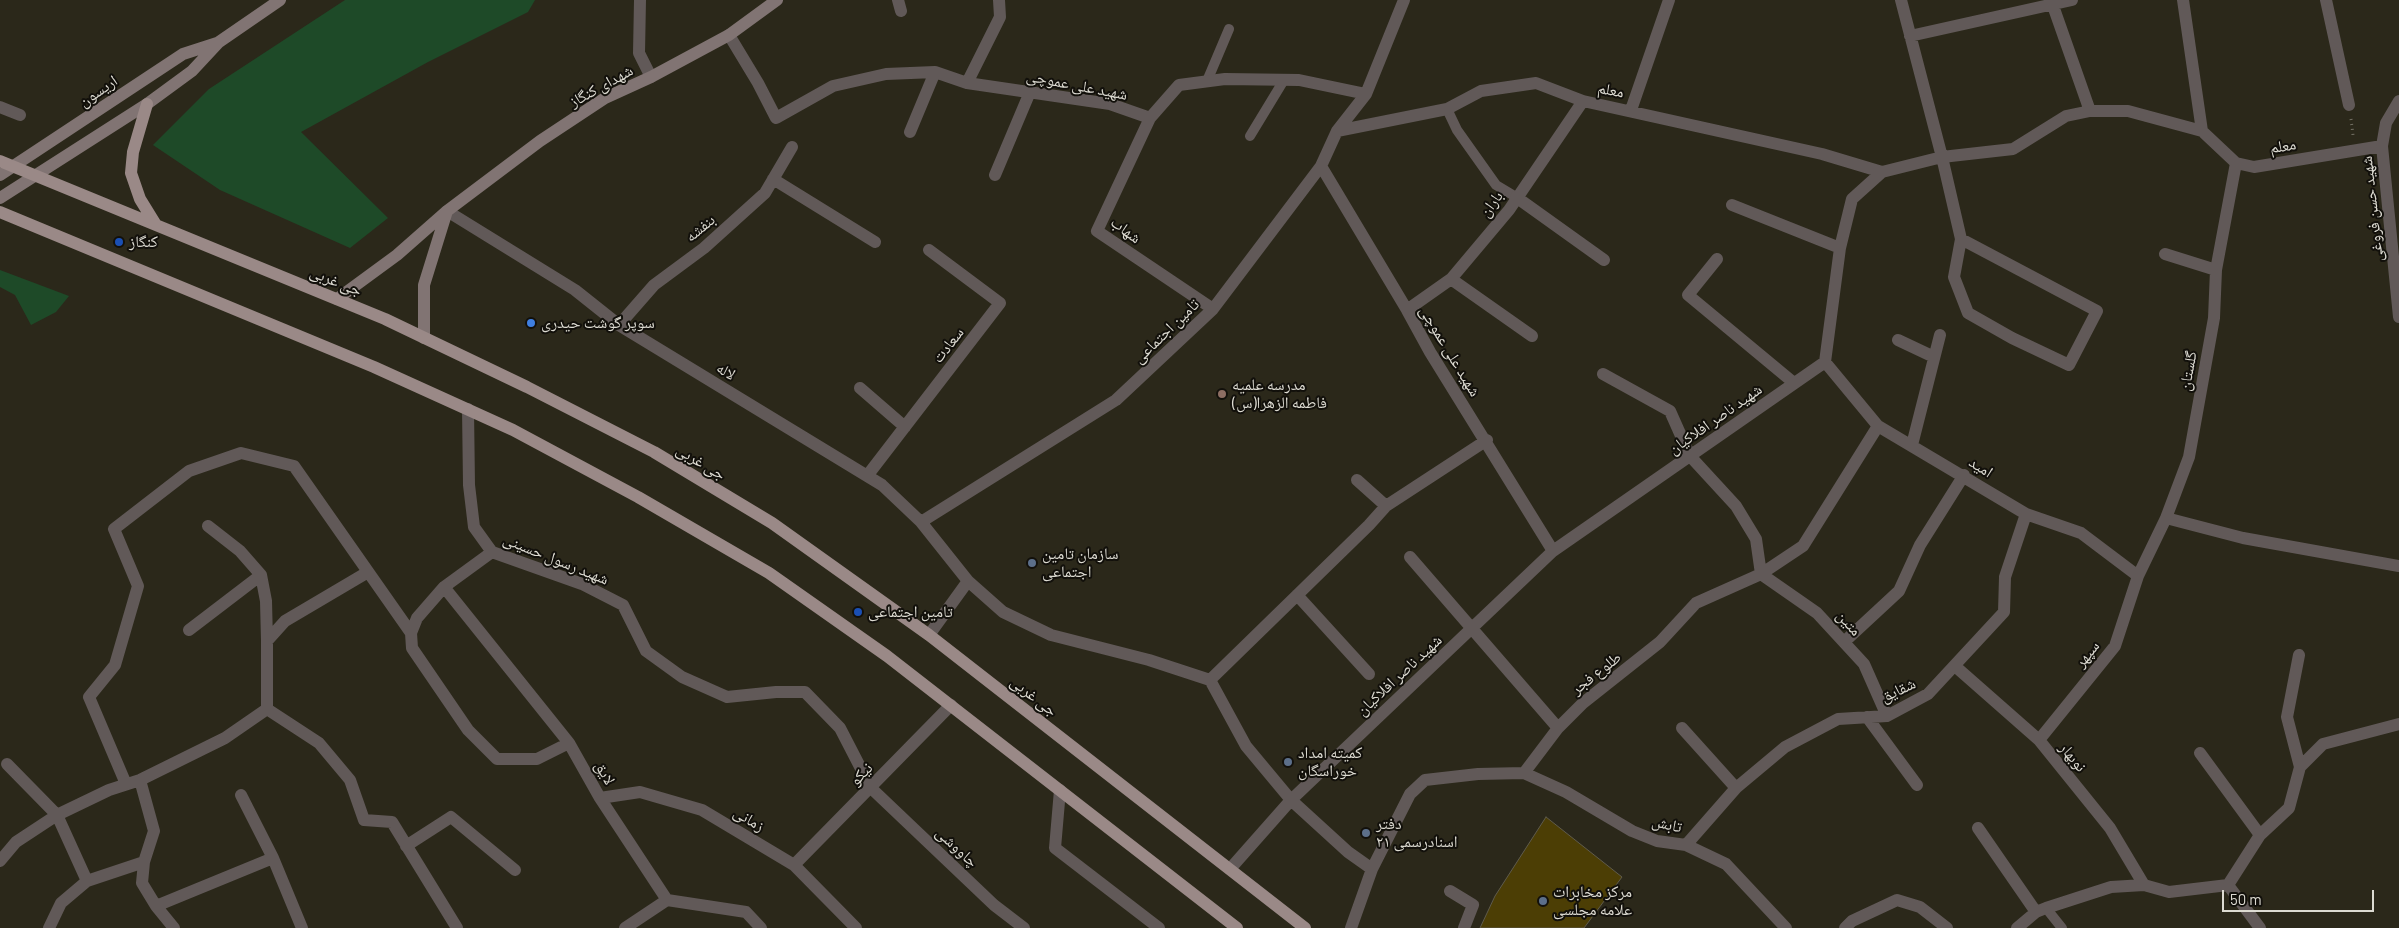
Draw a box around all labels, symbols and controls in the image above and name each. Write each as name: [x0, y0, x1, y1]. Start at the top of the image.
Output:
street label: شهدای کنگاز: [566, 61, 636, 111]
street label: شهید علی عموچی: [1025, 66, 1129, 104]
street label: اریسون: [75, 71, 121, 111]
street label: معلم: [1596, 78, 1626, 102]
street label: معلم: [2269, 134, 2297, 158]
street label: شهید حسن فروغی: [2357, 155, 2387, 263]
street label: باران: [1475, 187, 1507, 221]
street label: بنفشه: [681, 210, 719, 246]
street label: شهاب: [1107, 212, 1145, 248]
place label: کنگاز: [129, 232, 158, 252]
marker: کنگاز: [113, 236, 125, 248]
street label: جی غربی: [307, 262, 365, 300]
street label: تامین اجتماعی: [1129, 295, 1203, 367]
street label: شهید علی عموچی: [1415, 302, 1485, 400]
place label: سوپر گوشت حیدری: [541, 313, 655, 333]
marker: سوپر گوشت حیدری: [525, 317, 537, 329]
street label: سعادت: [928, 323, 968, 367]
street label: گلستان: [2175, 349, 2201, 393]
street label: لاله: [713, 358, 739, 384]
place label: مدرسه علمیه فاطمه الزهرا(س): [1232, 375, 1327, 413]
street label: شهید ناصر افلاکیان: [1664, 380, 1766, 458]
marker: مدرسه علمیه فاطمه الزهرا(س): [1216, 388, 1228, 400]
street label: جی غربی: [673, 440, 729, 484]
street label: امید: [1966, 452, 1996, 482]
street label: شهید رسول حسینی: [500, 529, 612, 589]
place label: سازمان تامین اجتماعی: [1042, 544, 1119, 582]
marker: سازمان تامین اجتماعی: [1026, 557, 1038, 569]
place label: تامین اجتماعی: [868, 602, 953, 622]
marker: تامین اجتماعی: [852, 606, 864, 618]
street label: متین: [1832, 606, 1866, 640]
street label: شهید ناصر افلاکیان: [1352, 630, 1446, 720]
street label: سپهر: [2070, 637, 2104, 671]
street label: طلوع فجر: [1567, 647, 1625, 699]
street label: جی غربی: [1007, 672, 1061, 720]
street label: شقایق: [1877, 674, 1919, 706]
street label: نوبهار: [2055, 738, 2091, 776]
place label: کمیته امداد خوراسگان: [1298, 743, 1362, 781]
marker: کمیته امداد خوراسگان: [1282, 756, 1294, 768]
street label: لایق: [591, 758, 619, 788]
street label: نیکو: [845, 758, 877, 790]
street label: زمانی: [730, 802, 768, 836]
street label: تابش: [1650, 811, 1684, 837]
place label: دفتر اسنادرسمی ۲۱: [1376, 814, 1458, 852]
street label: چاووشی: [932, 823, 982, 871]
marker: دفتر اسنادرسمی ۲۱: [1360, 827, 1372, 839]
scale bar: [2224, 880, 2376, 912]
place label: مرکز مخابرات علامه مجلسی: [1553, 882, 1632, 920]
text: 50 m: [2230, 890, 2262, 908]
marker: مرکز مخابرات علامه مجلسی: [1537, 895, 1549, 907]

